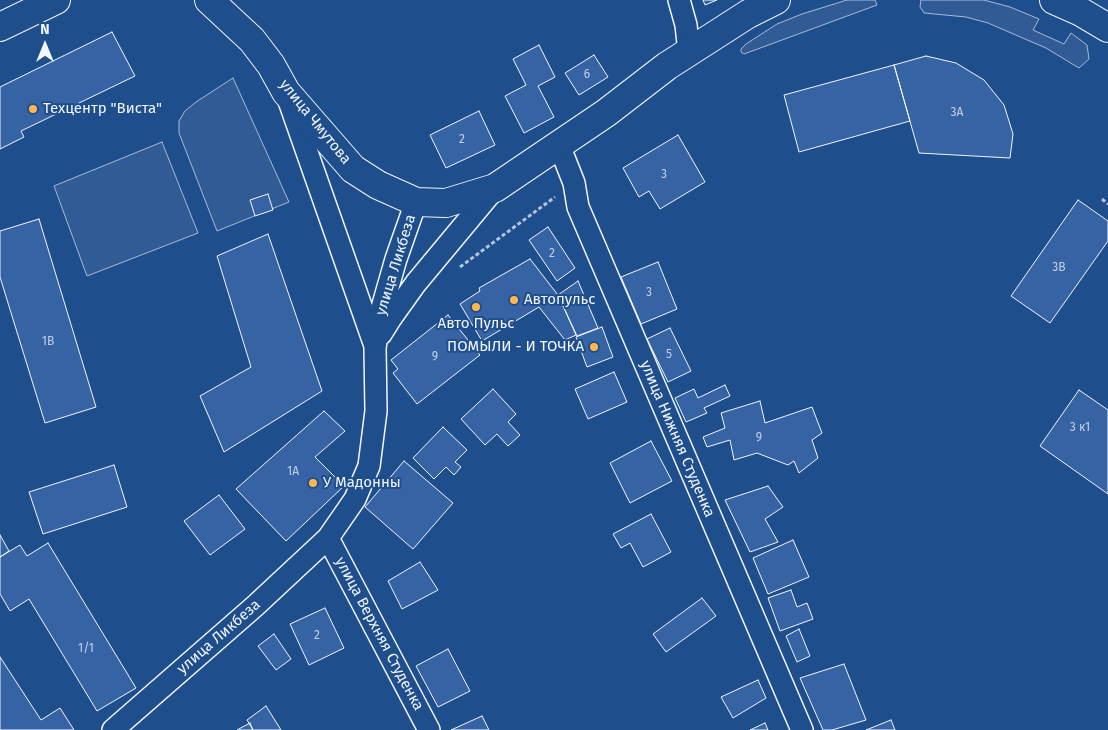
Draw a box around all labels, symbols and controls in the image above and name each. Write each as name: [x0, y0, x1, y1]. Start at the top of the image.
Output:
north arrow: [20, 20, 70, 70]
text: N: [40, 21, 50, 38]
house number: 6: [584, 68, 590, 82]
street label: улица Чмутова: [275, 76, 355, 168]
place label: Техцентр "Виста": [43, 100, 162, 118]
marker: Техцентр "Виста": [27, 103, 39, 115]
house number: 3А: [951, 106, 963, 120]
house number: 2: [459, 133, 465, 147]
house number: 3: [661, 168, 667, 182]
street label: улица Ликбеза: [372, 212, 420, 318]
house number: 2: [549, 247, 555, 261]
house number: 3В: [1052, 261, 1066, 275]
house number: 3: [646, 286, 652, 300]
place label: Автопульс: [524, 291, 596, 309]
marker: Автопульс: [508, 294, 520, 306]
marker: Авто Пульс: [470, 301, 482, 313]
place label: Авто Пульс: [438, 315, 514, 333]
house number: 1В: [42, 335, 54, 349]
place label: ПОМЫЛИ - И ТОЧКА: [447, 338, 584, 356]
marker: ПОМЫЛИ - И ТОЧКА: [588, 341, 600, 353]
house number: 5: [666, 348, 672, 362]
house number: 9: [432, 350, 438, 364]
street label: улица Нижняя Cтуденкa: [636, 358, 718, 520]
house number: 3 к1: [1070, 421, 1090, 435]
house number: 9: [756, 431, 762, 445]
house number: 1А: [287, 465, 299, 479]
place label: У Мадонны: [323, 474, 401, 492]
marker: У Мадонны: [307, 477, 319, 489]
street label: улица Верхняя Студенка: [331, 554, 427, 714]
street label: улица Ликбеза: [174, 596, 264, 678]
house number: 2: [314, 629, 320, 643]
house number: 1/1: [78, 642, 94, 656]

